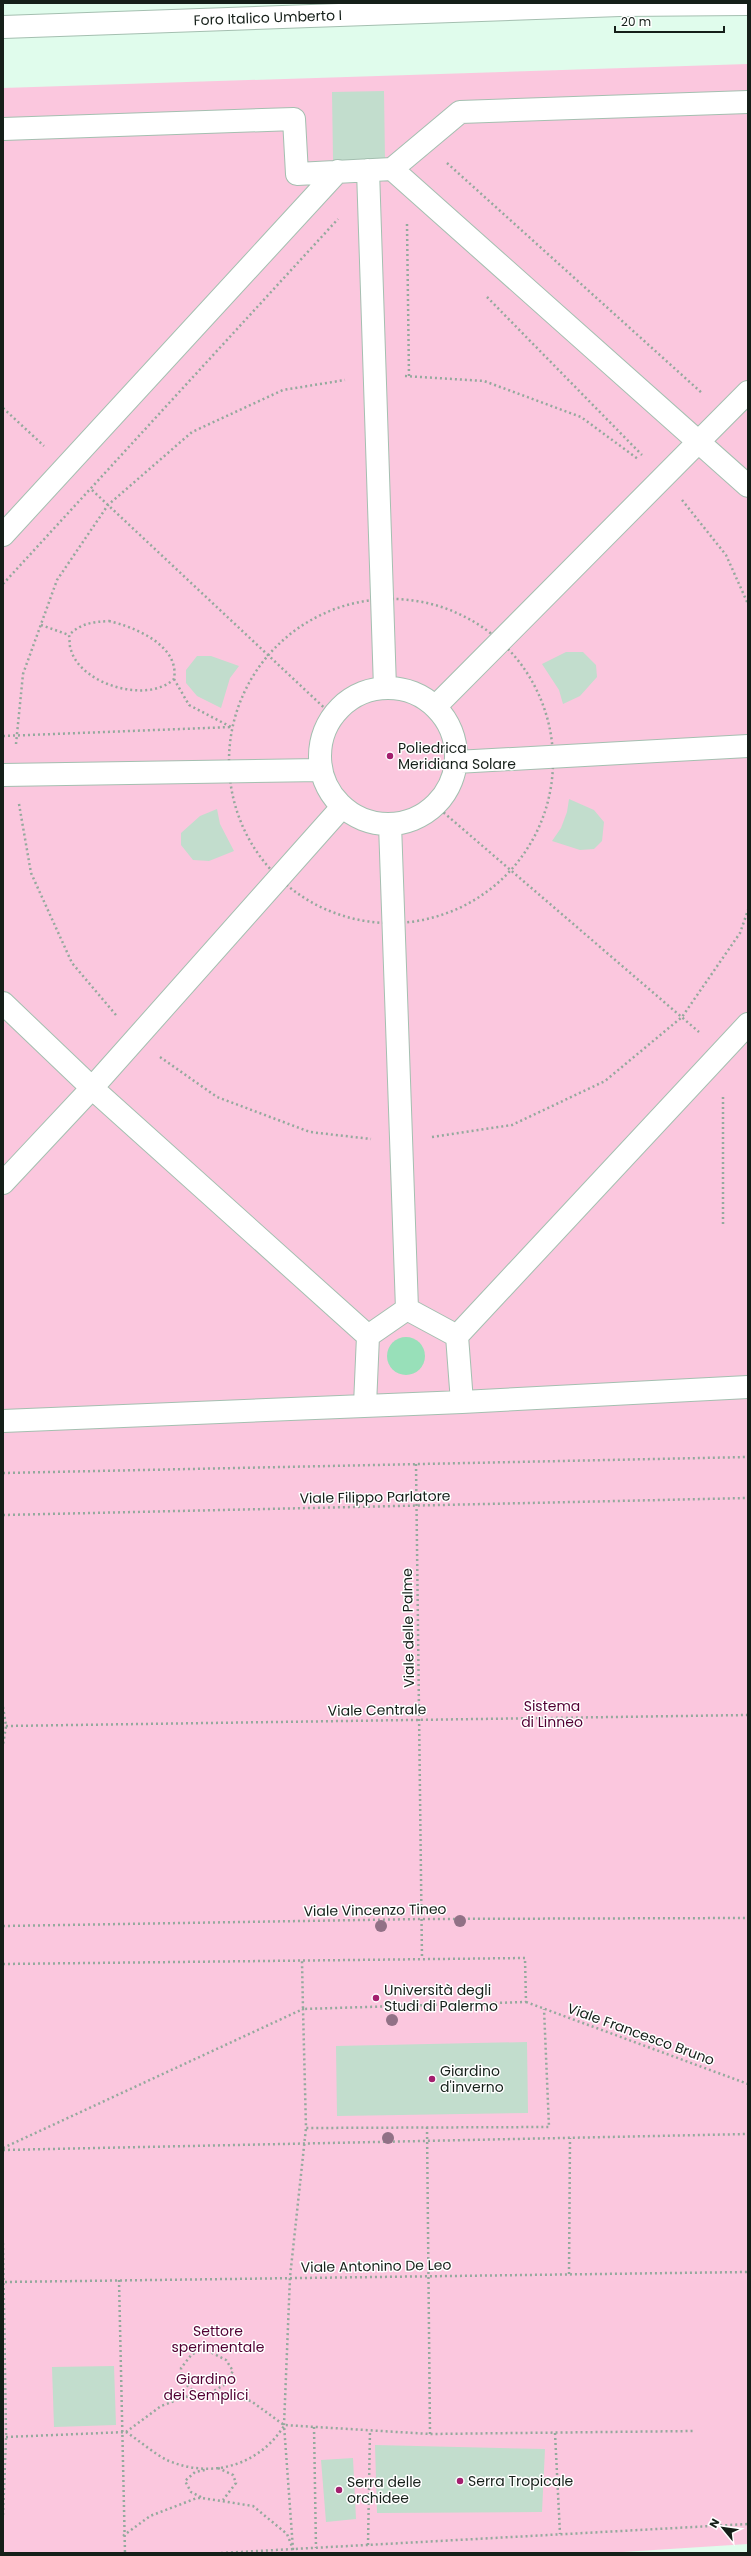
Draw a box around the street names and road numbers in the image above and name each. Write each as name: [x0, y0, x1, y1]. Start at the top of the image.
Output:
street label: Foro Italico Umberto I: [193, 5, 342, 30]
street label: Viale Filippo Parlatore: [299, 1486, 451, 1508]
street label: Viale delle Palme: [397, 1568, 419, 1688]
street label: Viale Centrale: [328, 1699, 427, 1721]
street label: Viale Vincenzo Tineo: [303, 1899, 447, 1921]
street label: Viale Francesco Bruno: [565, 1998, 717, 2070]
street label: Viale Antonino De Leo: [300, 2255, 452, 2277]

